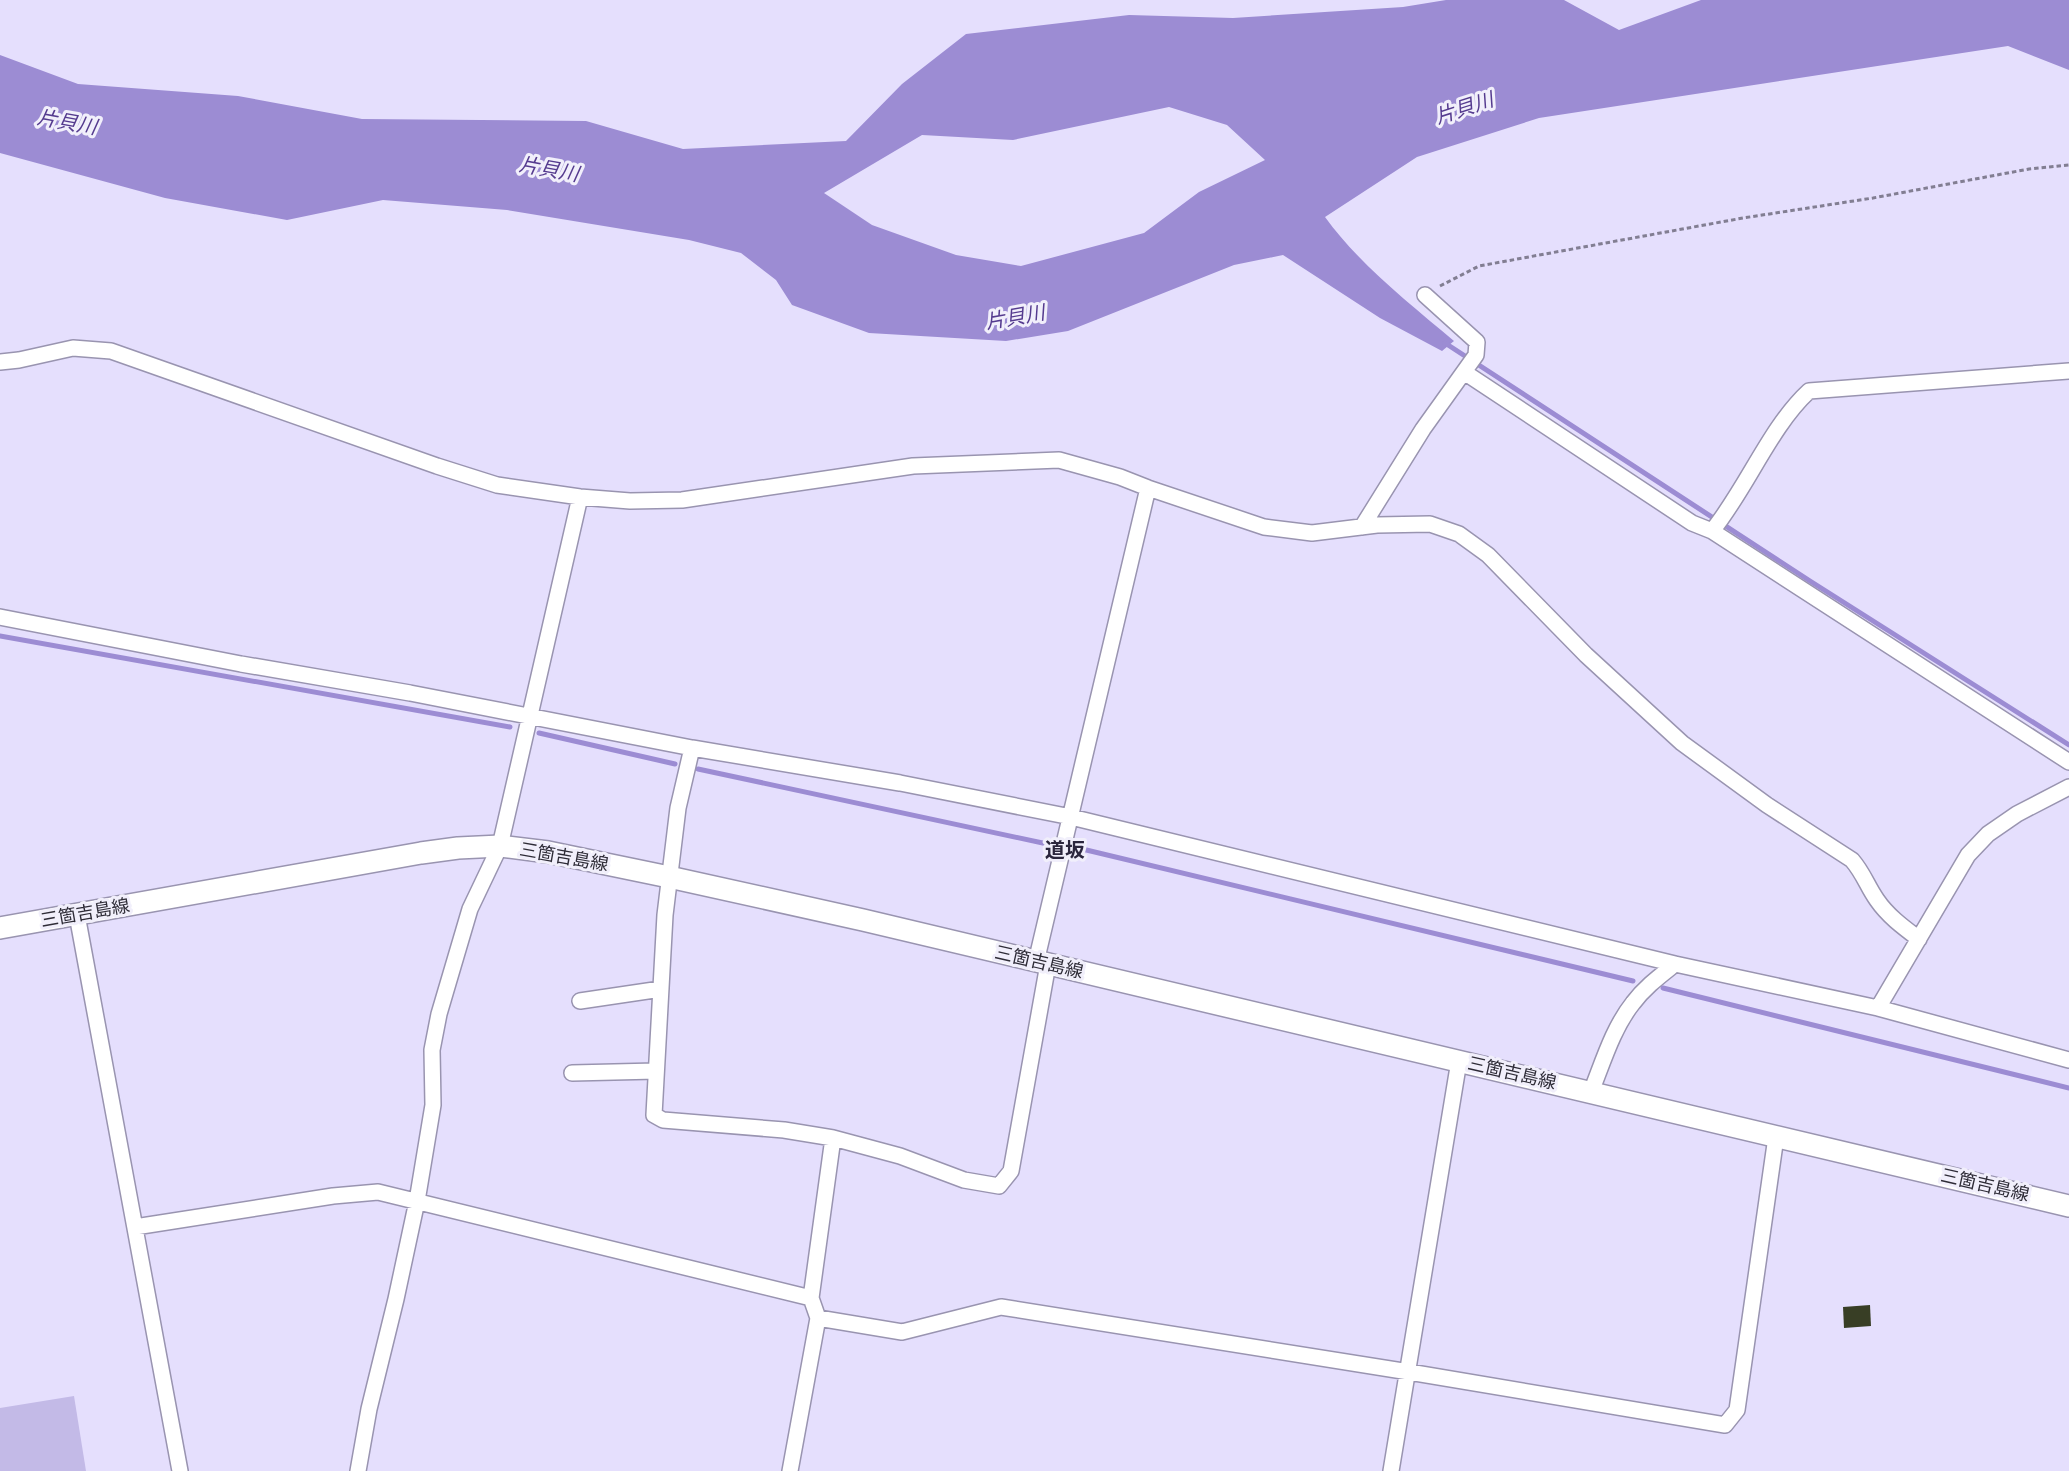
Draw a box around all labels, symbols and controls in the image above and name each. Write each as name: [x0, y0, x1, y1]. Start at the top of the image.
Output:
water label: 片貝川: [1431, 85, 1498, 130]
water label: 片貝川: [35, 103, 101, 140]
water label: 片貝川: [517, 150, 583, 187]
water label: 片貝川: [983, 298, 1049, 335]
district label: 道坂: [1045, 836, 1085, 863]
street label: 三箇吉島線: [518, 837, 610, 876]
street label: 三箇吉島線: [39, 893, 131, 932]
street label: 三箇吉島線: [993, 940, 1086, 983]
street label: 三箇吉島線: [1466, 1051, 1559, 1094]
street label: 三箇吉島線: [1939, 1163, 2032, 1206]

